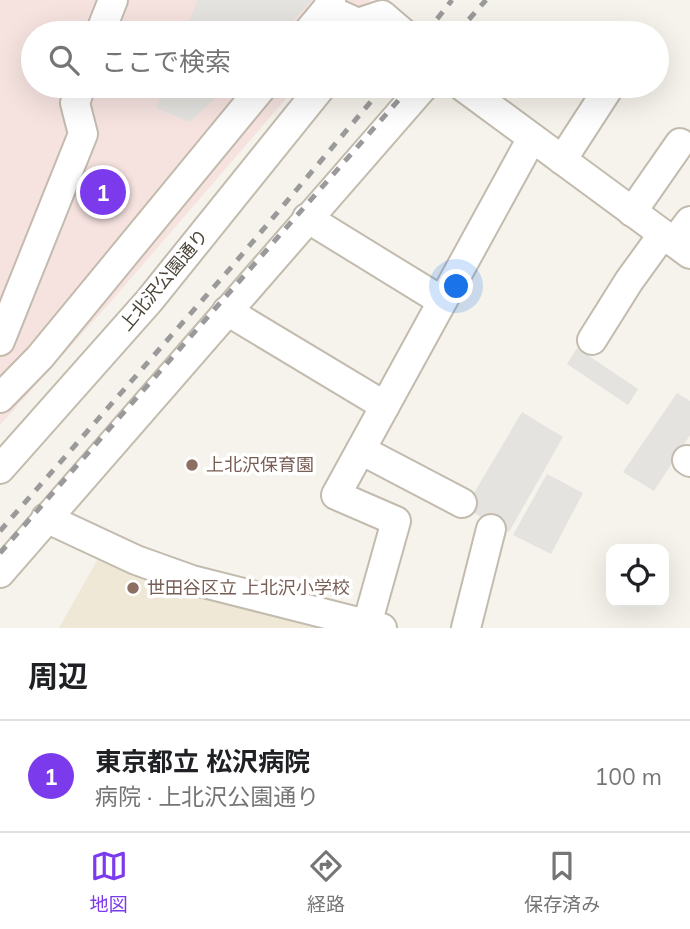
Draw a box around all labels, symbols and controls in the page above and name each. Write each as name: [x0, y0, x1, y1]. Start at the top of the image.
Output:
search box: [21, 21, 669, 98]
icon: search: [45, 41, 83, 79]
text: ここで検索: [101, 45, 231, 78]
pin: 1: [80, 166, 126, 218]
street label: 上北沢公園通り: [114, 224, 213, 335]
your location: [439, 269, 473, 303]
place label: 上北沢保育園: [206, 453, 314, 476]
marker: 上北沢保育園: [184, 457, 200, 473]
map controls: [606, 544, 669, 607]
button: locate: [606, 544, 669, 607]
place label: 世田谷区立 上北沢小学校: [147, 576, 350, 599]
marker: 世田谷区立 上北沢小学校: [125, 580, 141, 596]
text: 周辺: [28, 657, 88, 695]
text: 東京都立 松沢病院: [95, 745, 310, 778]
text: 1: [44, 762, 58, 791]
text: 100 m: [594, 762, 662, 791]
text: 病院 · 上北沢公園通り: [95, 782, 319, 811]
tab: 地図: [90, 847, 128, 916]
tab: 経路: [307, 847, 345, 916]
tab: 保存済み: [524, 847, 600, 916]

